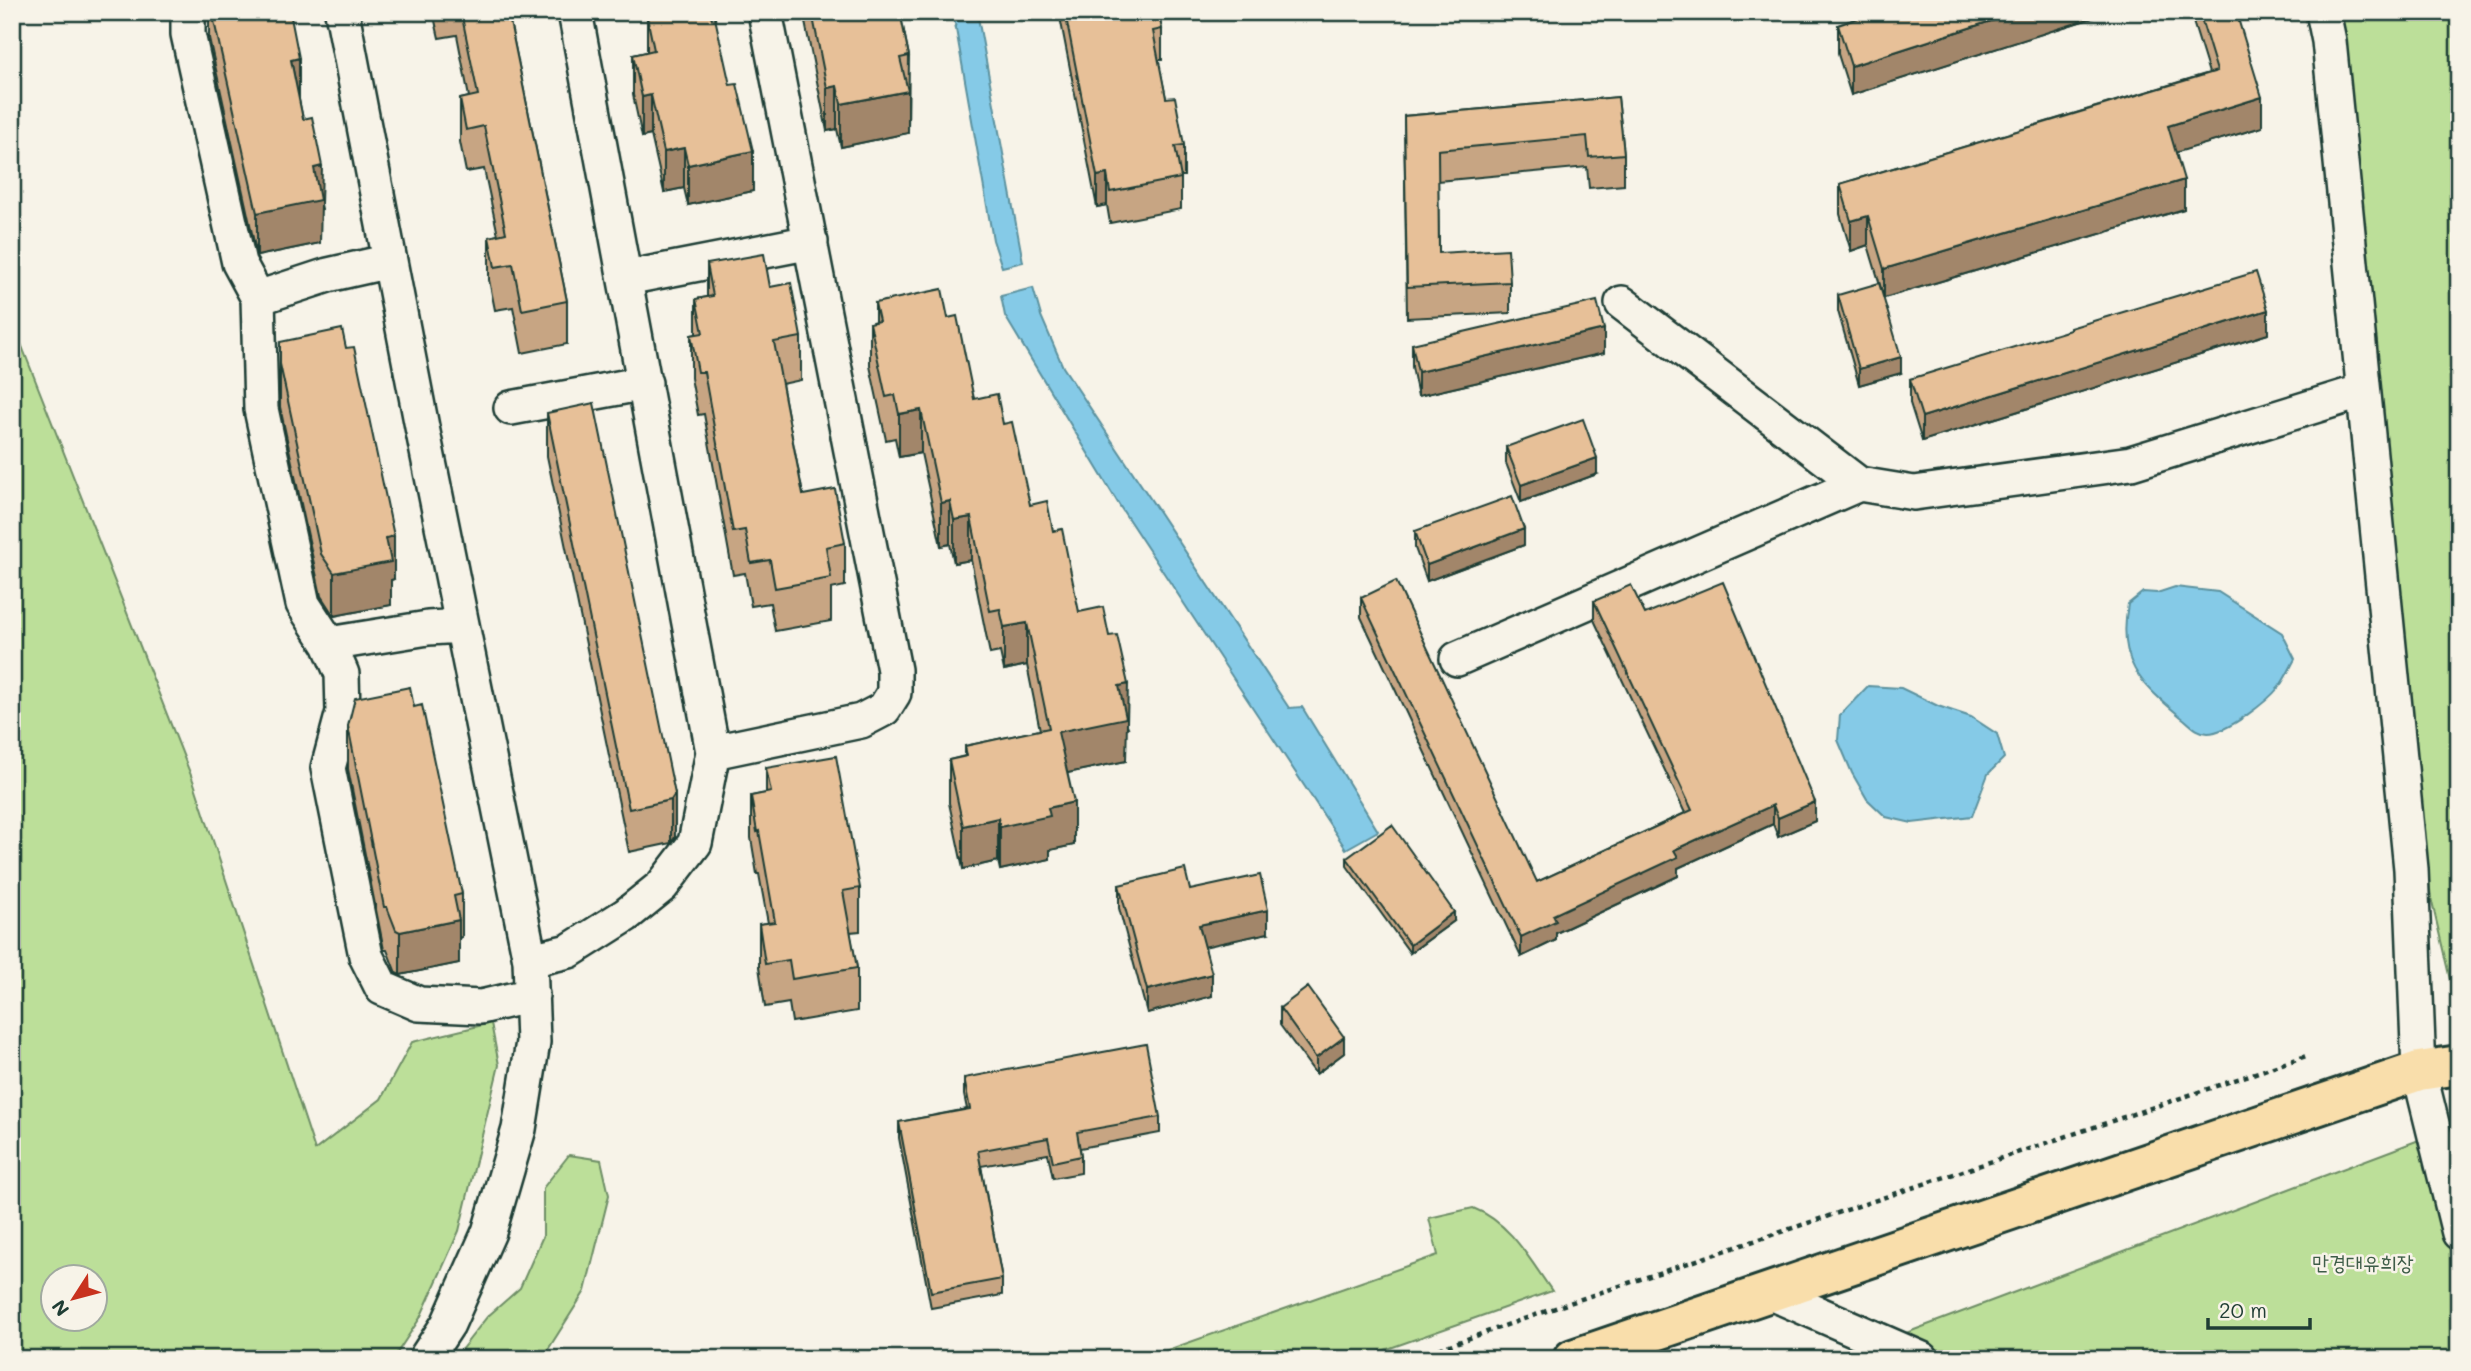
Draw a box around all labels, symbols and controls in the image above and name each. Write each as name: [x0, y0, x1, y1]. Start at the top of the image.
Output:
park label: 만경대유희장: [2312, 1248, 2414, 1275]
north arrow: [38, 1262, 108, 1332]
scale bar: [2208, 1287, 2310, 1331]
text: N: [45, 1295, 74, 1321]
text: 20 m: [2219, 1296, 2267, 1323]

